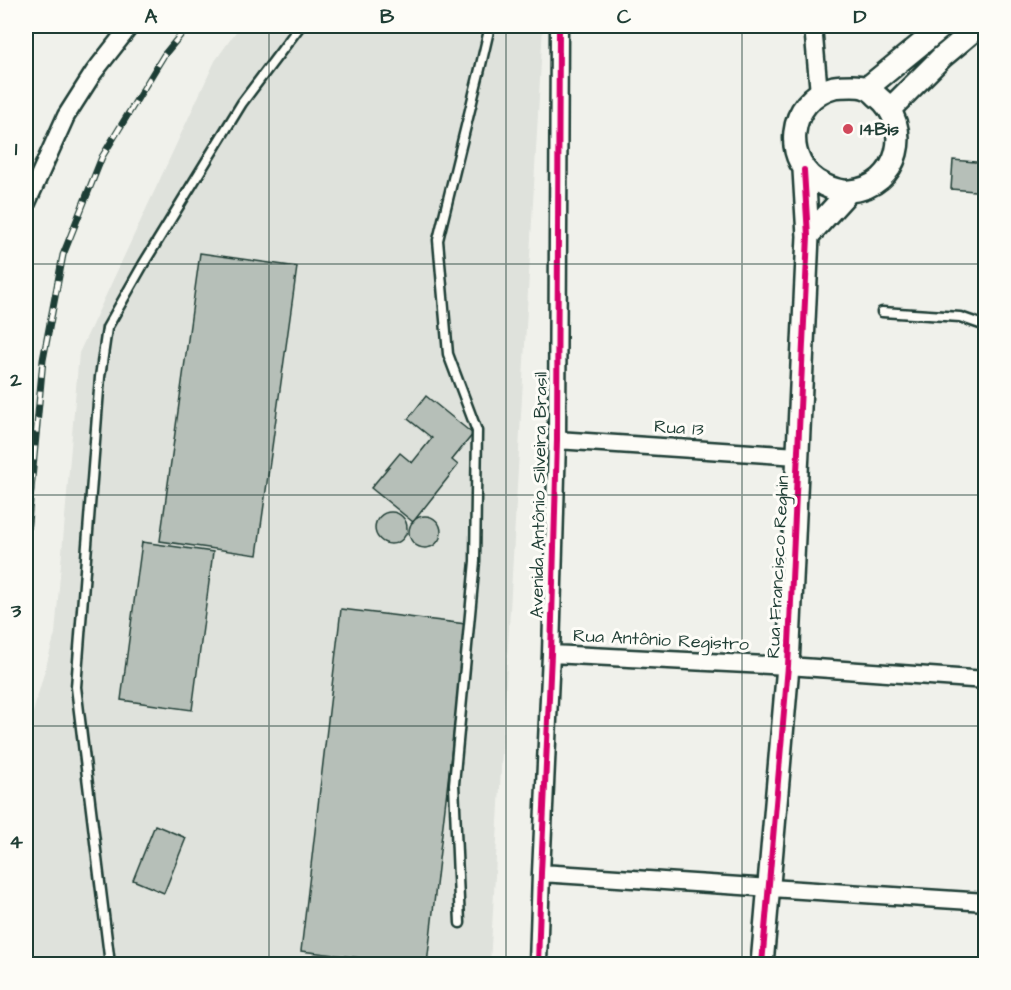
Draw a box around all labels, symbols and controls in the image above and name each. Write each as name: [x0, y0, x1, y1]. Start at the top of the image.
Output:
text: A: [145, 3, 158, 31]
text: B: [380, 3, 395, 31]
text: C: [617, 3, 632, 31]
text: D: [854, 3, 867, 31]
place label: 14Bis: [860, 117, 899, 142]
marker: 14Bis: [841, 122, 855, 136]
text: 1: [15, 135, 18, 163]
text: 2: [9, 366, 22, 394]
street label: Avenida Antônio Silveira Brasil: [524, 371, 554, 619]
street label: Rua 13: [653, 414, 705, 442]
street label: Rua Francisco Reghin: [761, 475, 796, 659]
text: 3: [10, 597, 22, 625]
street label: Rua Antônio Registro: [572, 623, 750, 658]
text: 4: [9, 828, 23, 856]

